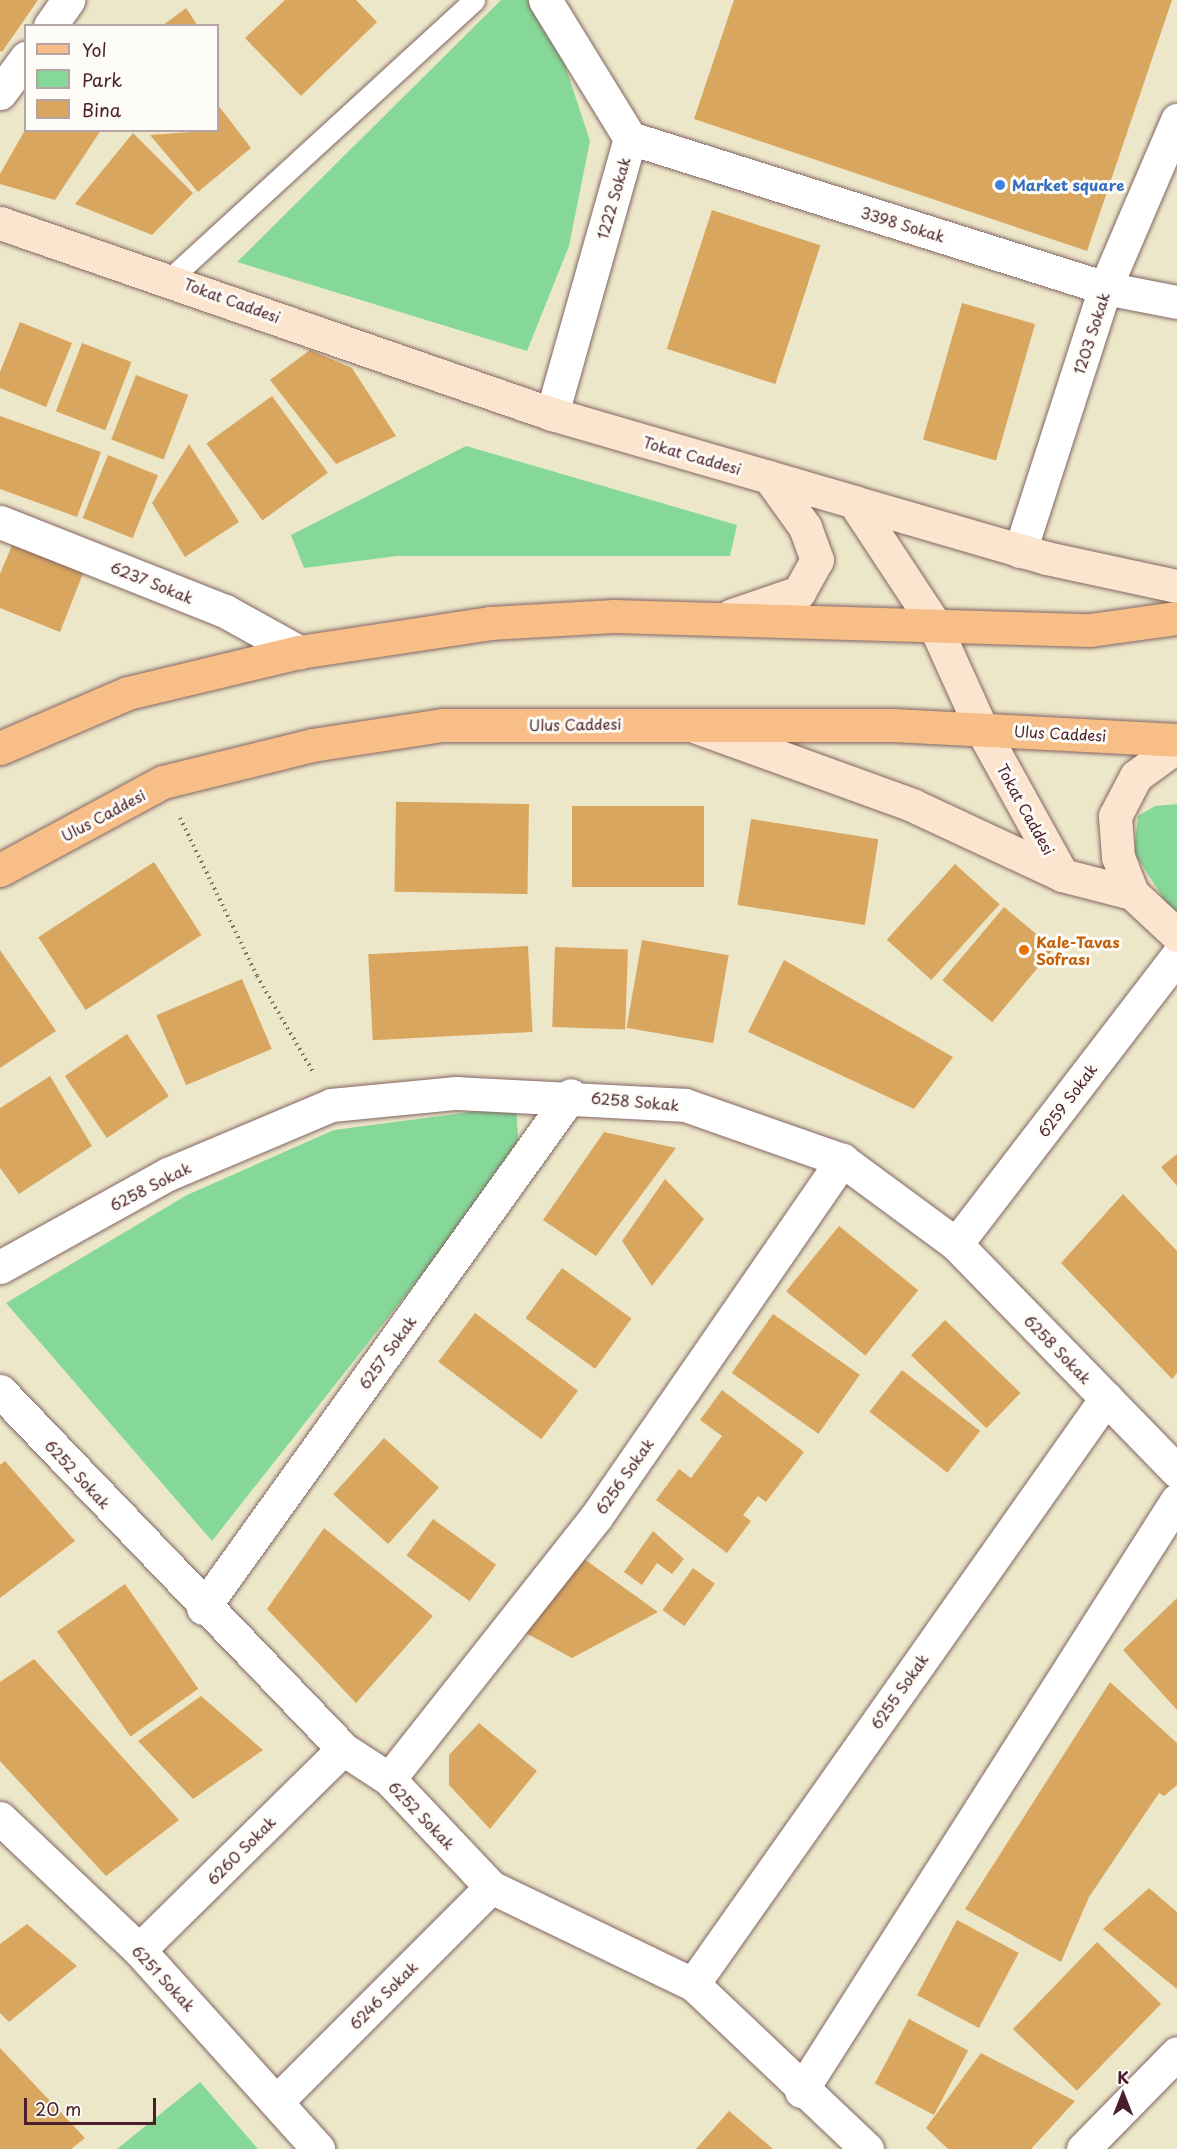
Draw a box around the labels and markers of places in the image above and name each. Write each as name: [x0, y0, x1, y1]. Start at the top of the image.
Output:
place label: Market square: [1012, 176, 1125, 194]
marker: Market square: [993, 178, 1007, 192]
place label: Kale-Tavas Sofrası: [1036, 932, 1120, 967]
marker: Kale-Tavas Sofrası: [1017, 943, 1031, 957]

